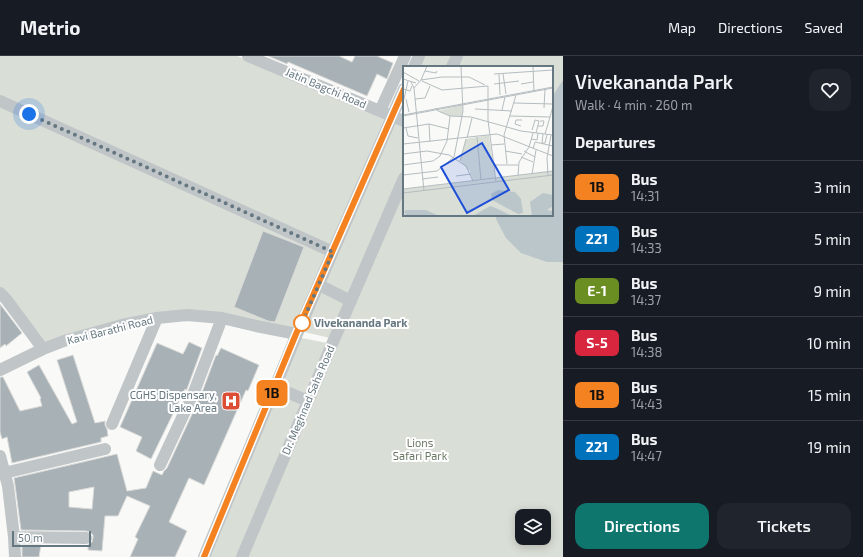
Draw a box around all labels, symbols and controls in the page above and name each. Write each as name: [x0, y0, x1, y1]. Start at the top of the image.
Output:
text: Metrio: [20, 16, 80, 39]
text: Map: [668, 19, 696, 36]
text: Directions: [718, 19, 783, 36]
text: Saved: [805, 19, 843, 36]
street label: Jatin Bagchi Road: [284, 65, 369, 110]
inset map: [403, 66, 553, 216]
button: heart: [809, 69, 851, 111]
text: Vivekananda Park: [575, 70, 733, 93]
text: Walk · 4 min · 260 m: [575, 97, 692, 113]
your location: [19, 104, 39, 124]
text: Departures: [575, 133, 655, 151]
text: Bus: [631, 170, 657, 188]
text: 1B: [589, 178, 605, 195]
text: 3 min: [814, 178, 851, 196]
text: 14:31: [631, 188, 660, 204]
text: Bus: [631, 222, 657, 240]
text: 221: [586, 230, 608, 247]
text: 5 min: [814, 230, 851, 248]
text: 14:33: [631, 240, 662, 256]
text: Bus: [631, 274, 657, 292]
text: E-1: [587, 282, 607, 299]
text: 9 min: [813, 282, 851, 300]
text: 14:37: [631, 292, 661, 308]
street label: Kavi Barathi Road: [66, 313, 154, 346]
marker: Vivekananda Park: [293, 314, 311, 332]
place label: Vivekananda Park: [314, 316, 408, 329]
text: Bus: [631, 326, 657, 344]
text: S-5: [586, 334, 608, 351]
text: 10 min: [807, 334, 851, 352]
street label: Dr. Meghnad Saha Road: [279, 343, 337, 457]
text: 14:38: [631, 344, 662, 360]
text: Bus: [631, 378, 657, 396]
line badge: 1B: [254, 380, 290, 406]
text: 1B: [264, 384, 280, 401]
text: 1B: [589, 386, 605, 403]
text: 15 min: [808, 386, 851, 404]
place label: CGHS Dispensary, Lake Area: [130, 388, 217, 414]
hospital icon: CGHS Dispensary, Lake Area: [220, 390, 242, 412]
text: 14:43: [631, 396, 662, 412]
text: Bus: [631, 430, 657, 448]
park label: Lions Safari Park: [393, 436, 448, 462]
text: 221: [586, 438, 608, 455]
text: 19 min: [808, 438, 851, 456]
text: 14:47: [631, 448, 662, 464]
button: Directions: [575, 503, 709, 549]
button: Tickets: [717, 503, 851, 549]
map controls: [515, 509, 551, 545]
button: layers: [515, 509, 551, 545]
scale bar: [12, 529, 91, 548]
text: 50 m: [18, 531, 43, 544]

